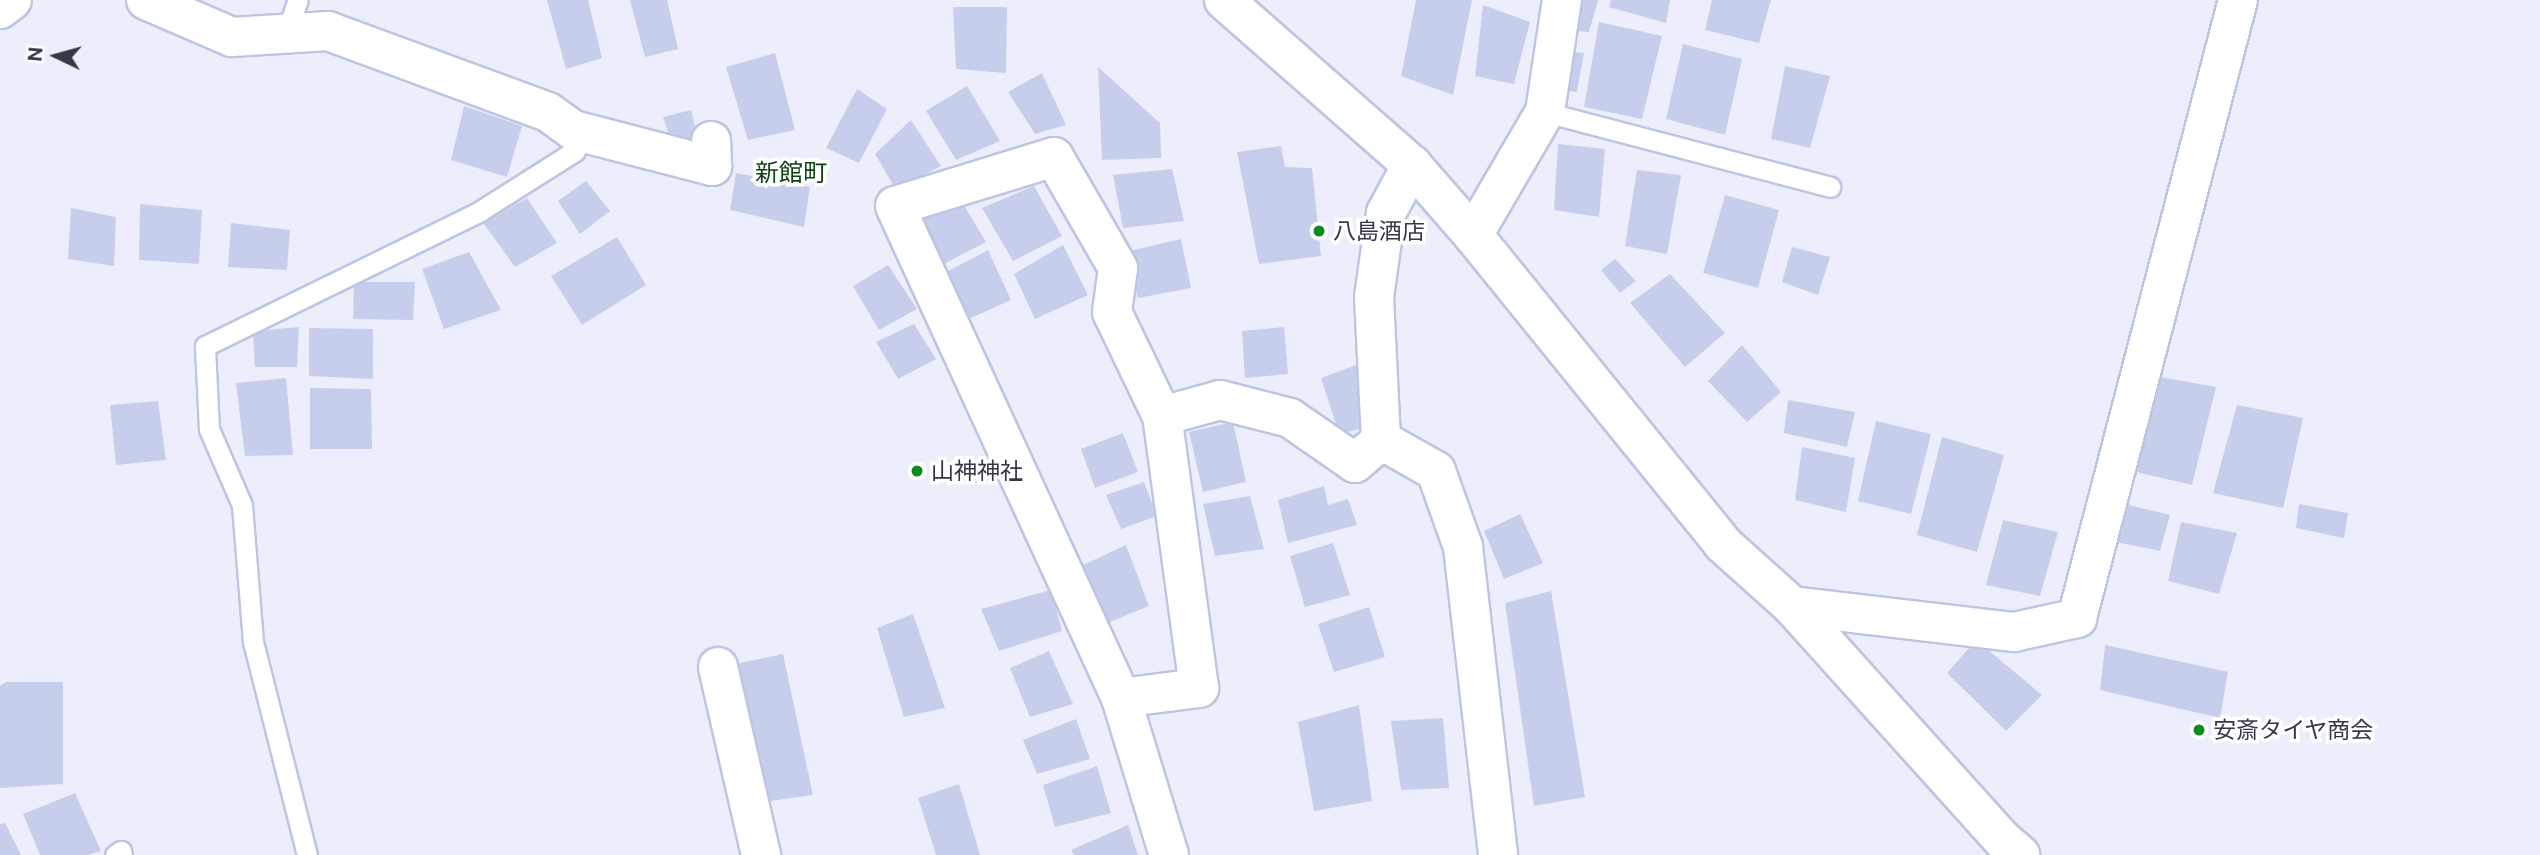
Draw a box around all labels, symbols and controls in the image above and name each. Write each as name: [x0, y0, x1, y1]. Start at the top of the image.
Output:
north arrow: [21, 21, 91, 91]
text: N: [23, 46, 47, 63]
district label: 新館町: [755, 159, 827, 187]
place label: 八島酒店: [1333, 217, 1425, 245]
marker: 八島酒店: [1311, 223, 1327, 239]
place label: 山神神社: [931, 457, 1023, 485]
marker: 山神神社: [909, 463, 925, 479]
place label: 安斎タイヤ商会: [2213, 716, 2374, 744]
marker: 安斎タイヤ商会: [2191, 722, 2207, 738]

